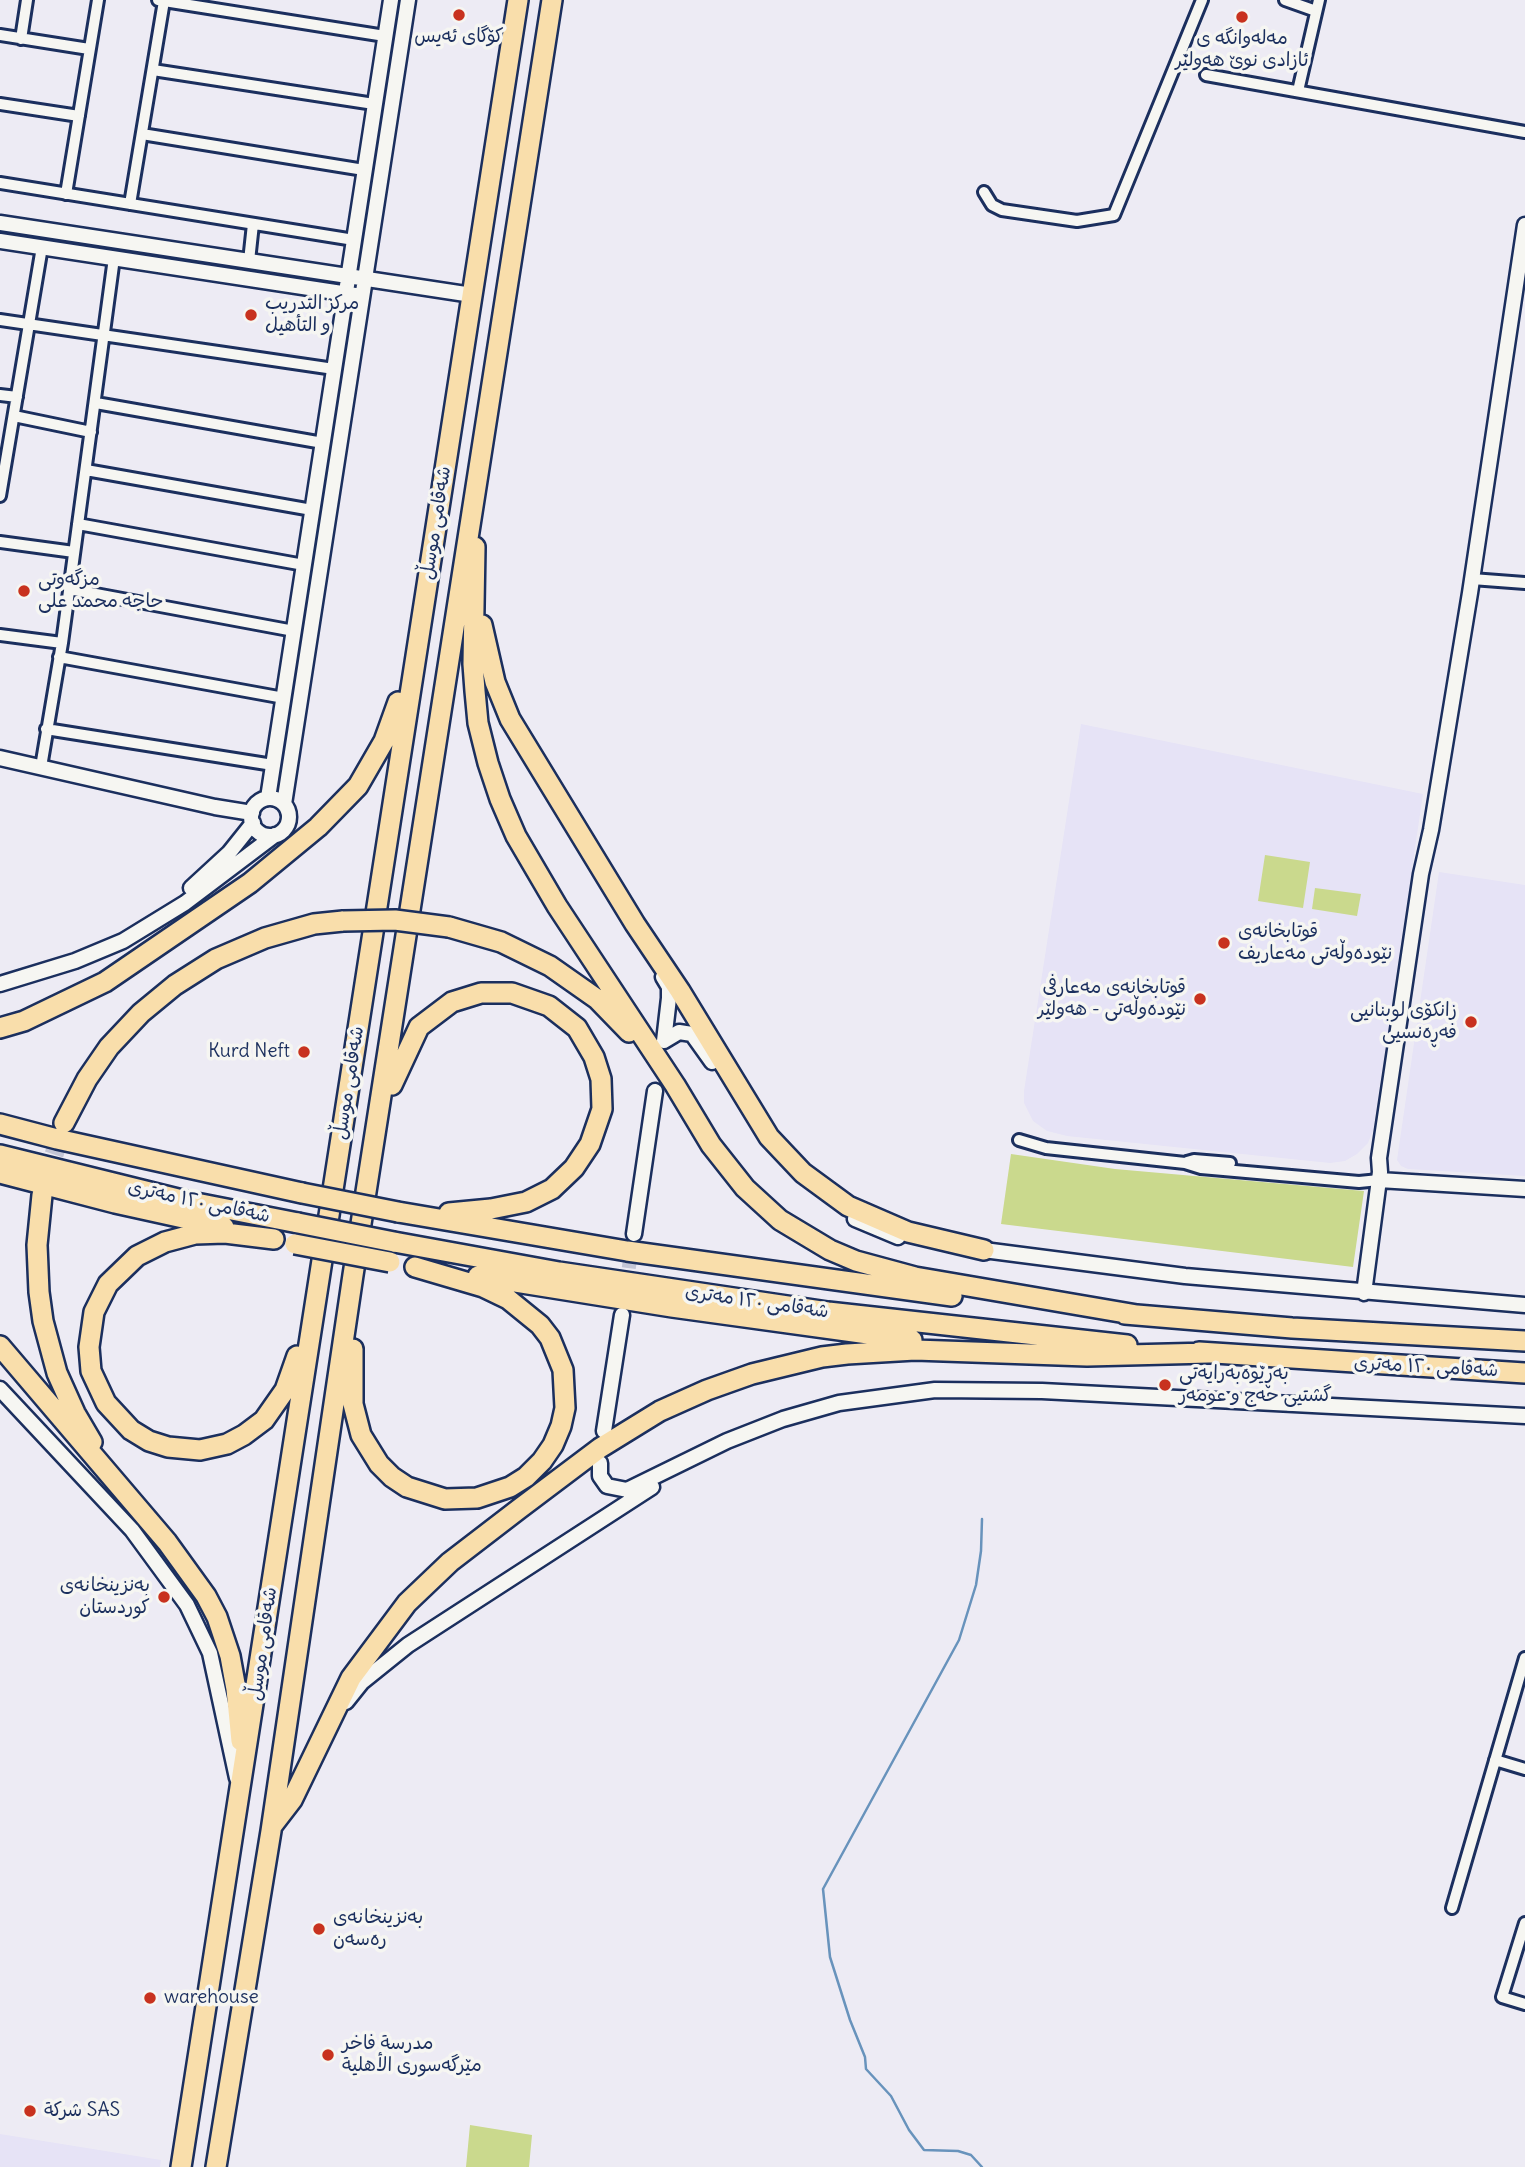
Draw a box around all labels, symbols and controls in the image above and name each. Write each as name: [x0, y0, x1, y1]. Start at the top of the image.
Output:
marker: کۆگای ئەیس: [451, 7, 467, 23]
marker: مەلەوانگە ی ئازادی نوێ هەولێر: [1234, 9, 1250, 25]
place label: کۆگای ئەیس: [414, 26, 504, 48]
place label: مەلەوانگە ی ئازادی نوێ هەولێر: [1176, 28, 1308, 72]
place label: مركز التدريب و التأهيل: [265, 293, 359, 337]
marker: مركز التدريب و التأهيل: [243, 307, 259, 323]
street label: شەقامی موسڵ: [416, 465, 456, 581]
place label: مزگه‌وتی حاجه‌ محمد علی: [38, 569, 164, 613]
marker: مزگه‌وتی حاجه‌ محمد علی: [16, 583, 32, 599]
place label: قوتابخانەی نێودەوڵەتی مەعاریف: [1238, 921, 1392, 965]
marker: قوتابخانەی نێودەوڵەتی مەعاریف: [1216, 935, 1232, 951]
place label: قوتابخانەی مەعارفی نێودەوڵەتی - هەولێر: [1038, 977, 1186, 1021]
marker: قوتابخانەی مەعارفی نێودەوڵەتی - هەولێر: [1192, 991, 1208, 1007]
place label: زانکۆی لوبنانیی فەڕەنسیی: [1350, 1000, 1457, 1044]
marker: زانکۆی لوبنانیی فەڕەنسیی: [1463, 1014, 1479, 1030]
street label: شەقامی موسڵ: [329, 1025, 369, 1141]
place label: Kurd Neft: [208, 1041, 290, 1063]
marker: Kurd Neft: [296, 1044, 312, 1060]
street label: شەقامی ١٢٠ مەتری: [126, 1176, 272, 1228]
street label: شەقامی ١٢٠ مەتری: [684, 1281, 830, 1323]
street label: شەقامی ١٢٠ مەتری: [1353, 1352, 1499, 1382]
place label: بەڕێوەبەرایەتی گشتیی حەج و عومەر: [1179, 1363, 1332, 1407]
marker: بەڕێوەبەرایەتی گشتیی حەج و عومەر: [1157, 1377, 1173, 1393]
place label: بەنزینخانەی کوردستان: [60, 1575, 150, 1619]
street label: شەقامی موسڵ: [244, 1586, 282, 1702]
marker: بەنزینخانەی کوردستان: [156, 1589, 172, 1605]
place label: بەنزینخانەی رەسەن: [333, 1907, 423, 1951]
marker: بەنزینخانەی رەسەن: [311, 1921, 327, 1937]
place label: warehouse: [164, 1987, 259, 2009]
marker: warehouse: [142, 1990, 158, 2006]
place label: مدرسة فاخر مێرگەسوری الأهلية: [342, 2033, 482, 2077]
marker: مدرسة فاخر مێرگەسوری الأهلية: [320, 2047, 336, 2063]
place label: شركة SAS: [44, 2100, 120, 2122]
marker: شركة SAS: [22, 2103, 38, 2119]

